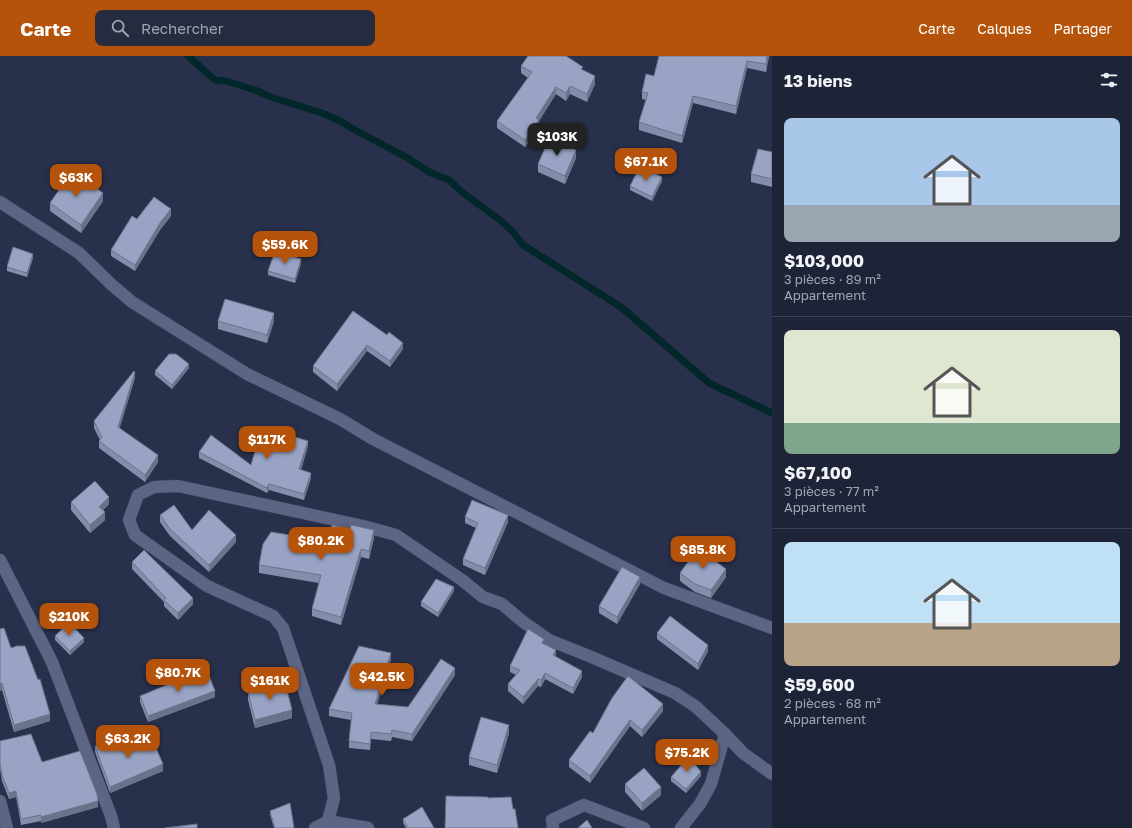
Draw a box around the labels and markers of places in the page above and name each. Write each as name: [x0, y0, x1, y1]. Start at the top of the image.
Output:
pin: $103K: [529, 123, 585, 157]
pin: $67.1K: [613, 148, 679, 182]
pin: $63K: [52, 164, 100, 198]
pin: $59.6K: [252, 231, 318, 265]
pin: $117K: [239, 426, 295, 460]
pin: $80.2K: [288, 527, 354, 561]
pin: $85.8K: [670, 536, 736, 570]
pin: $210K: [41, 603, 97, 637]
pin: $80.7K: [145, 659, 211, 693]
pin: $42.5K: [349, 663, 415, 697]
pin: $161K: [242, 667, 298, 701]
pin: $63.2K: [95, 725, 161, 759]
pin: $75.2K: [654, 739, 720, 773]

